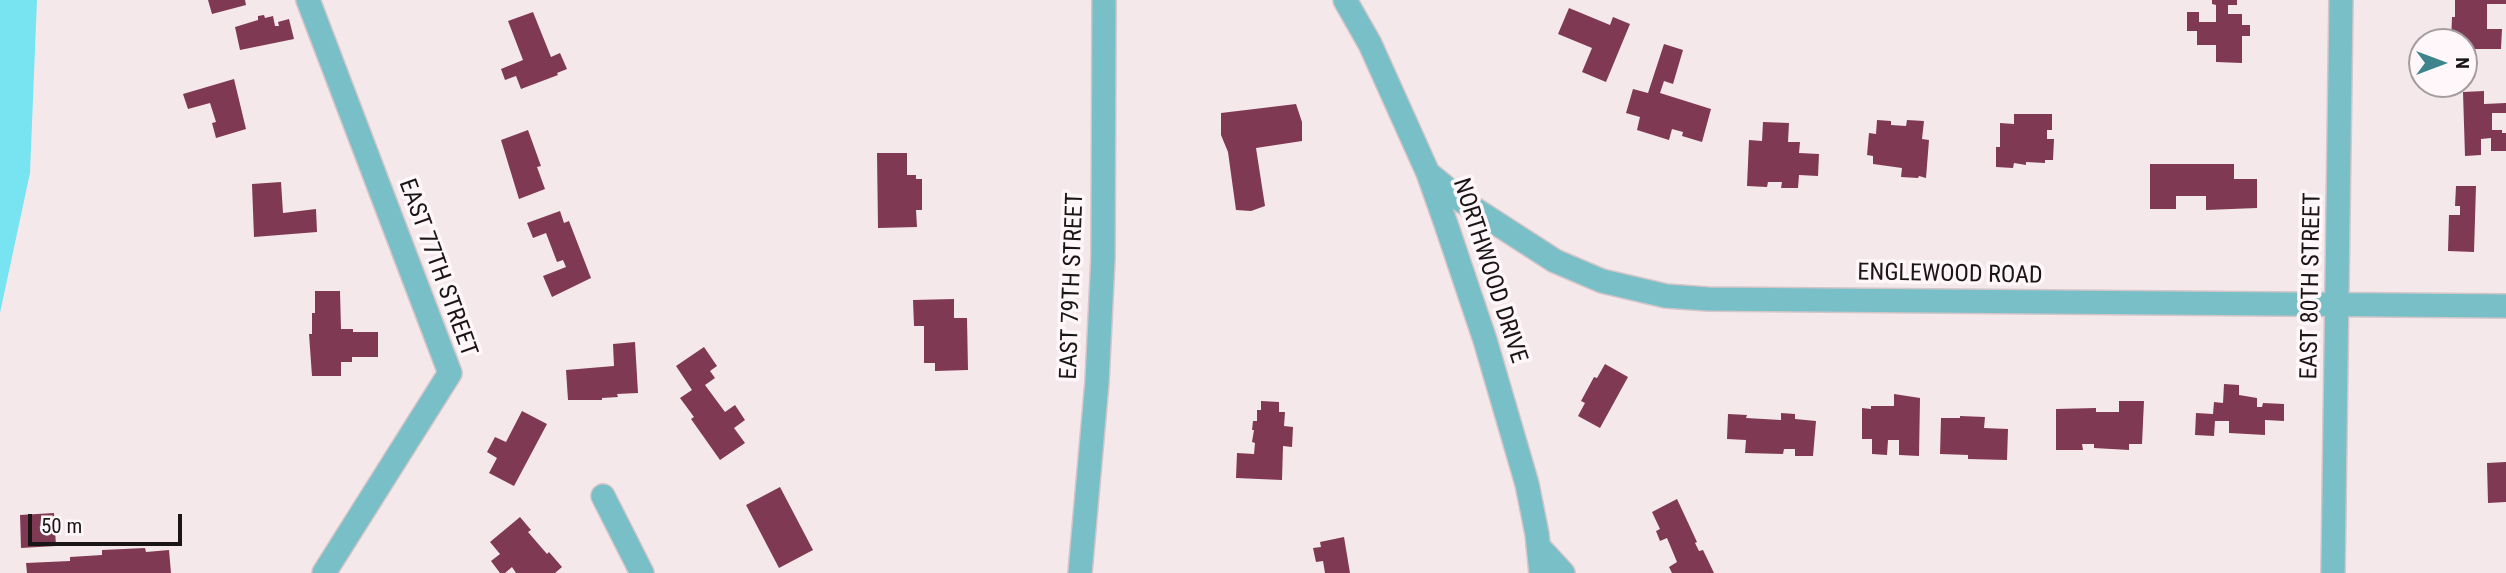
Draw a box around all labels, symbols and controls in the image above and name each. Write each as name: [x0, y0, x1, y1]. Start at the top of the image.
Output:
north arrow: [2408, 28, 2478, 98]
text: N: [2451, 57, 2474, 69]
street label: EAST 77TH STREET: [391, 175, 483, 361]
street label: NORTHWOOD DRIVE: [1446, 175, 1532, 367]
street label: EAST 79TH STREET: [1055, 192, 1091, 380]
street label: EAST 80TH STREET: [2296, 192, 2328, 380]
street label: ENGLEWOOD ROAD: [1857, 259, 2043, 291]
scale bar: [32, 500, 186, 544]
text: 50 m: [41, 514, 82, 538]

